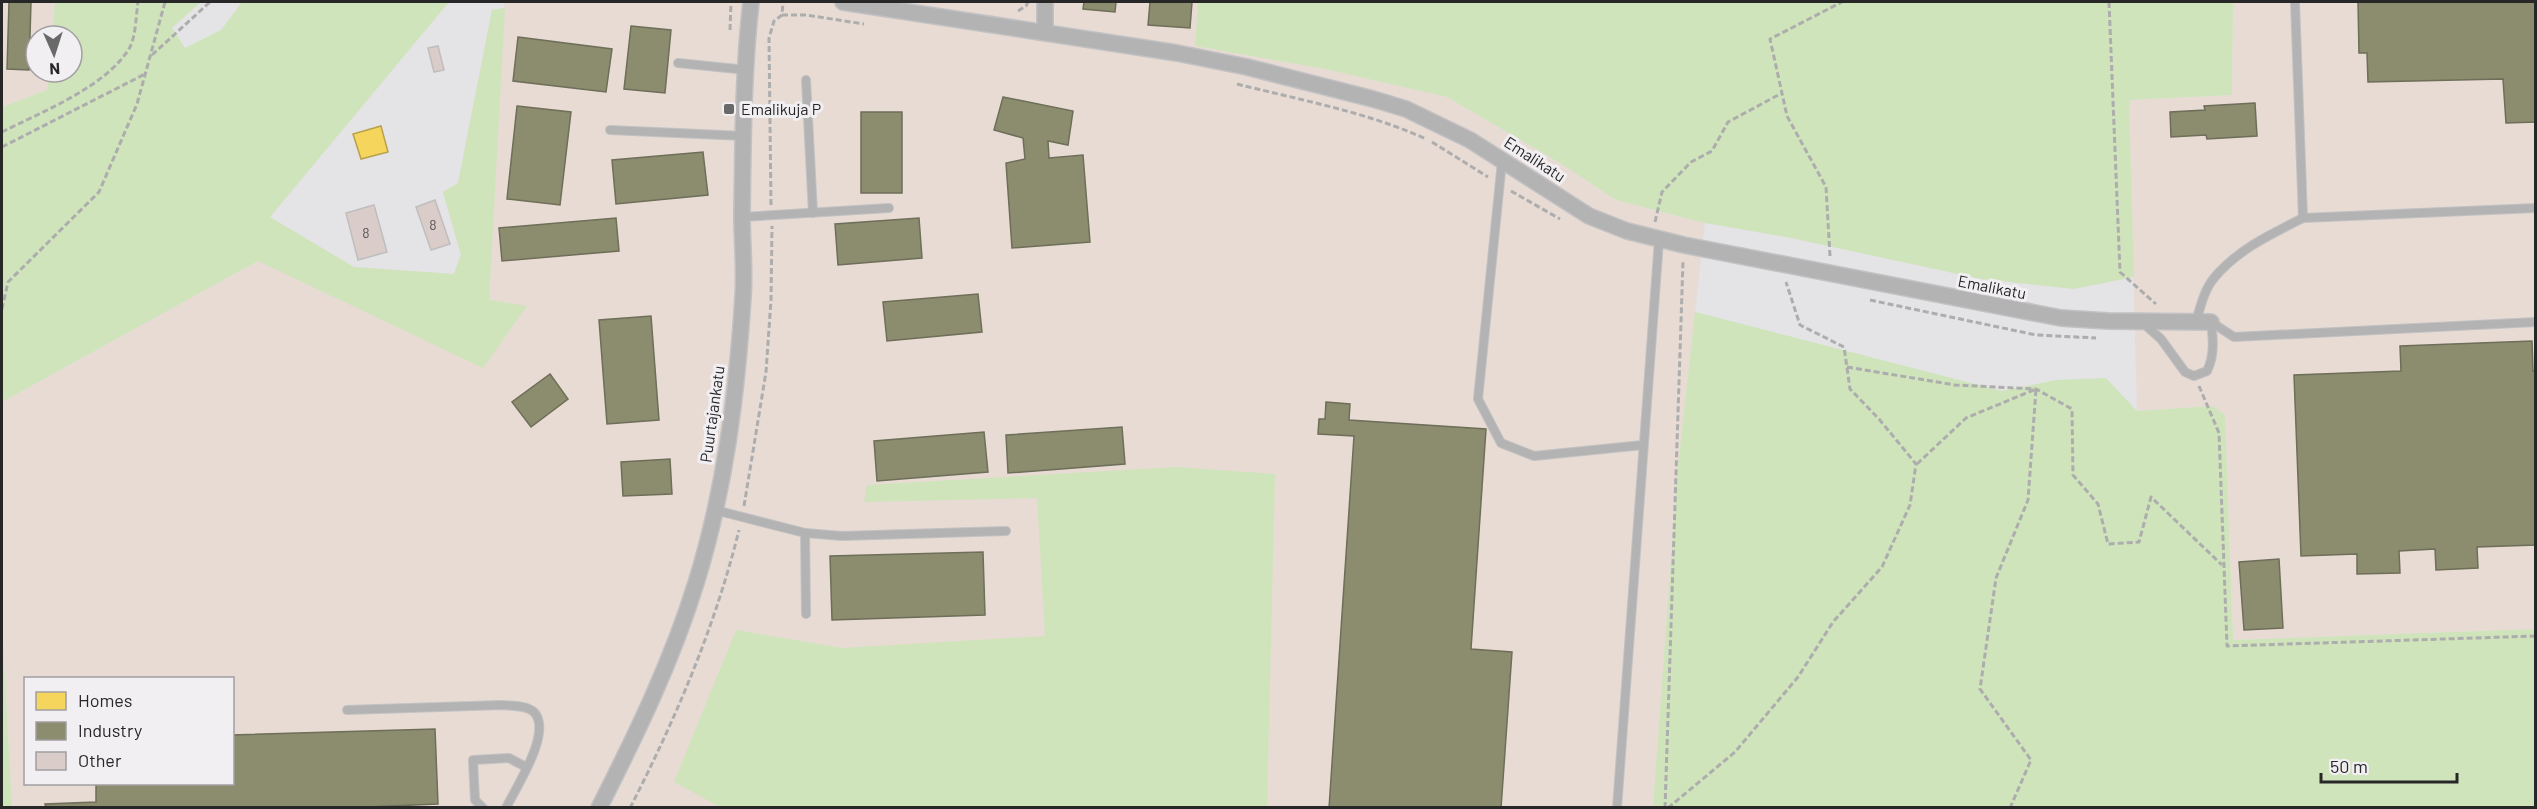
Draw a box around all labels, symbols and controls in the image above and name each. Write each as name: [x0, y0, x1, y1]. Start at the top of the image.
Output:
north arrow: [24, 24, 84, 84]
text: N: [49, 60, 61, 79]
place label: Emalikuja P: [741, 99, 821, 118]
marker: Emalikuja P: [722, 102, 736, 116]
street label: Emalikatu: [1501, 132, 1569, 185]
house number: 8: [429, 216, 437, 233]
house number: 8: [362, 224, 370, 241]
street label: Emalikatu: [1956, 271, 2028, 302]
street label: Puurtajankatu: [695, 364, 728, 464]
legend: [24, 677, 234, 785]
text: Homes: [78, 689, 132, 711]
text: Industry: [78, 719, 142, 741]
scale bar: [2321, 746, 2458, 784]
text: Other: [78, 749, 122, 771]
text: 50 m: [2330, 755, 2368, 777]

